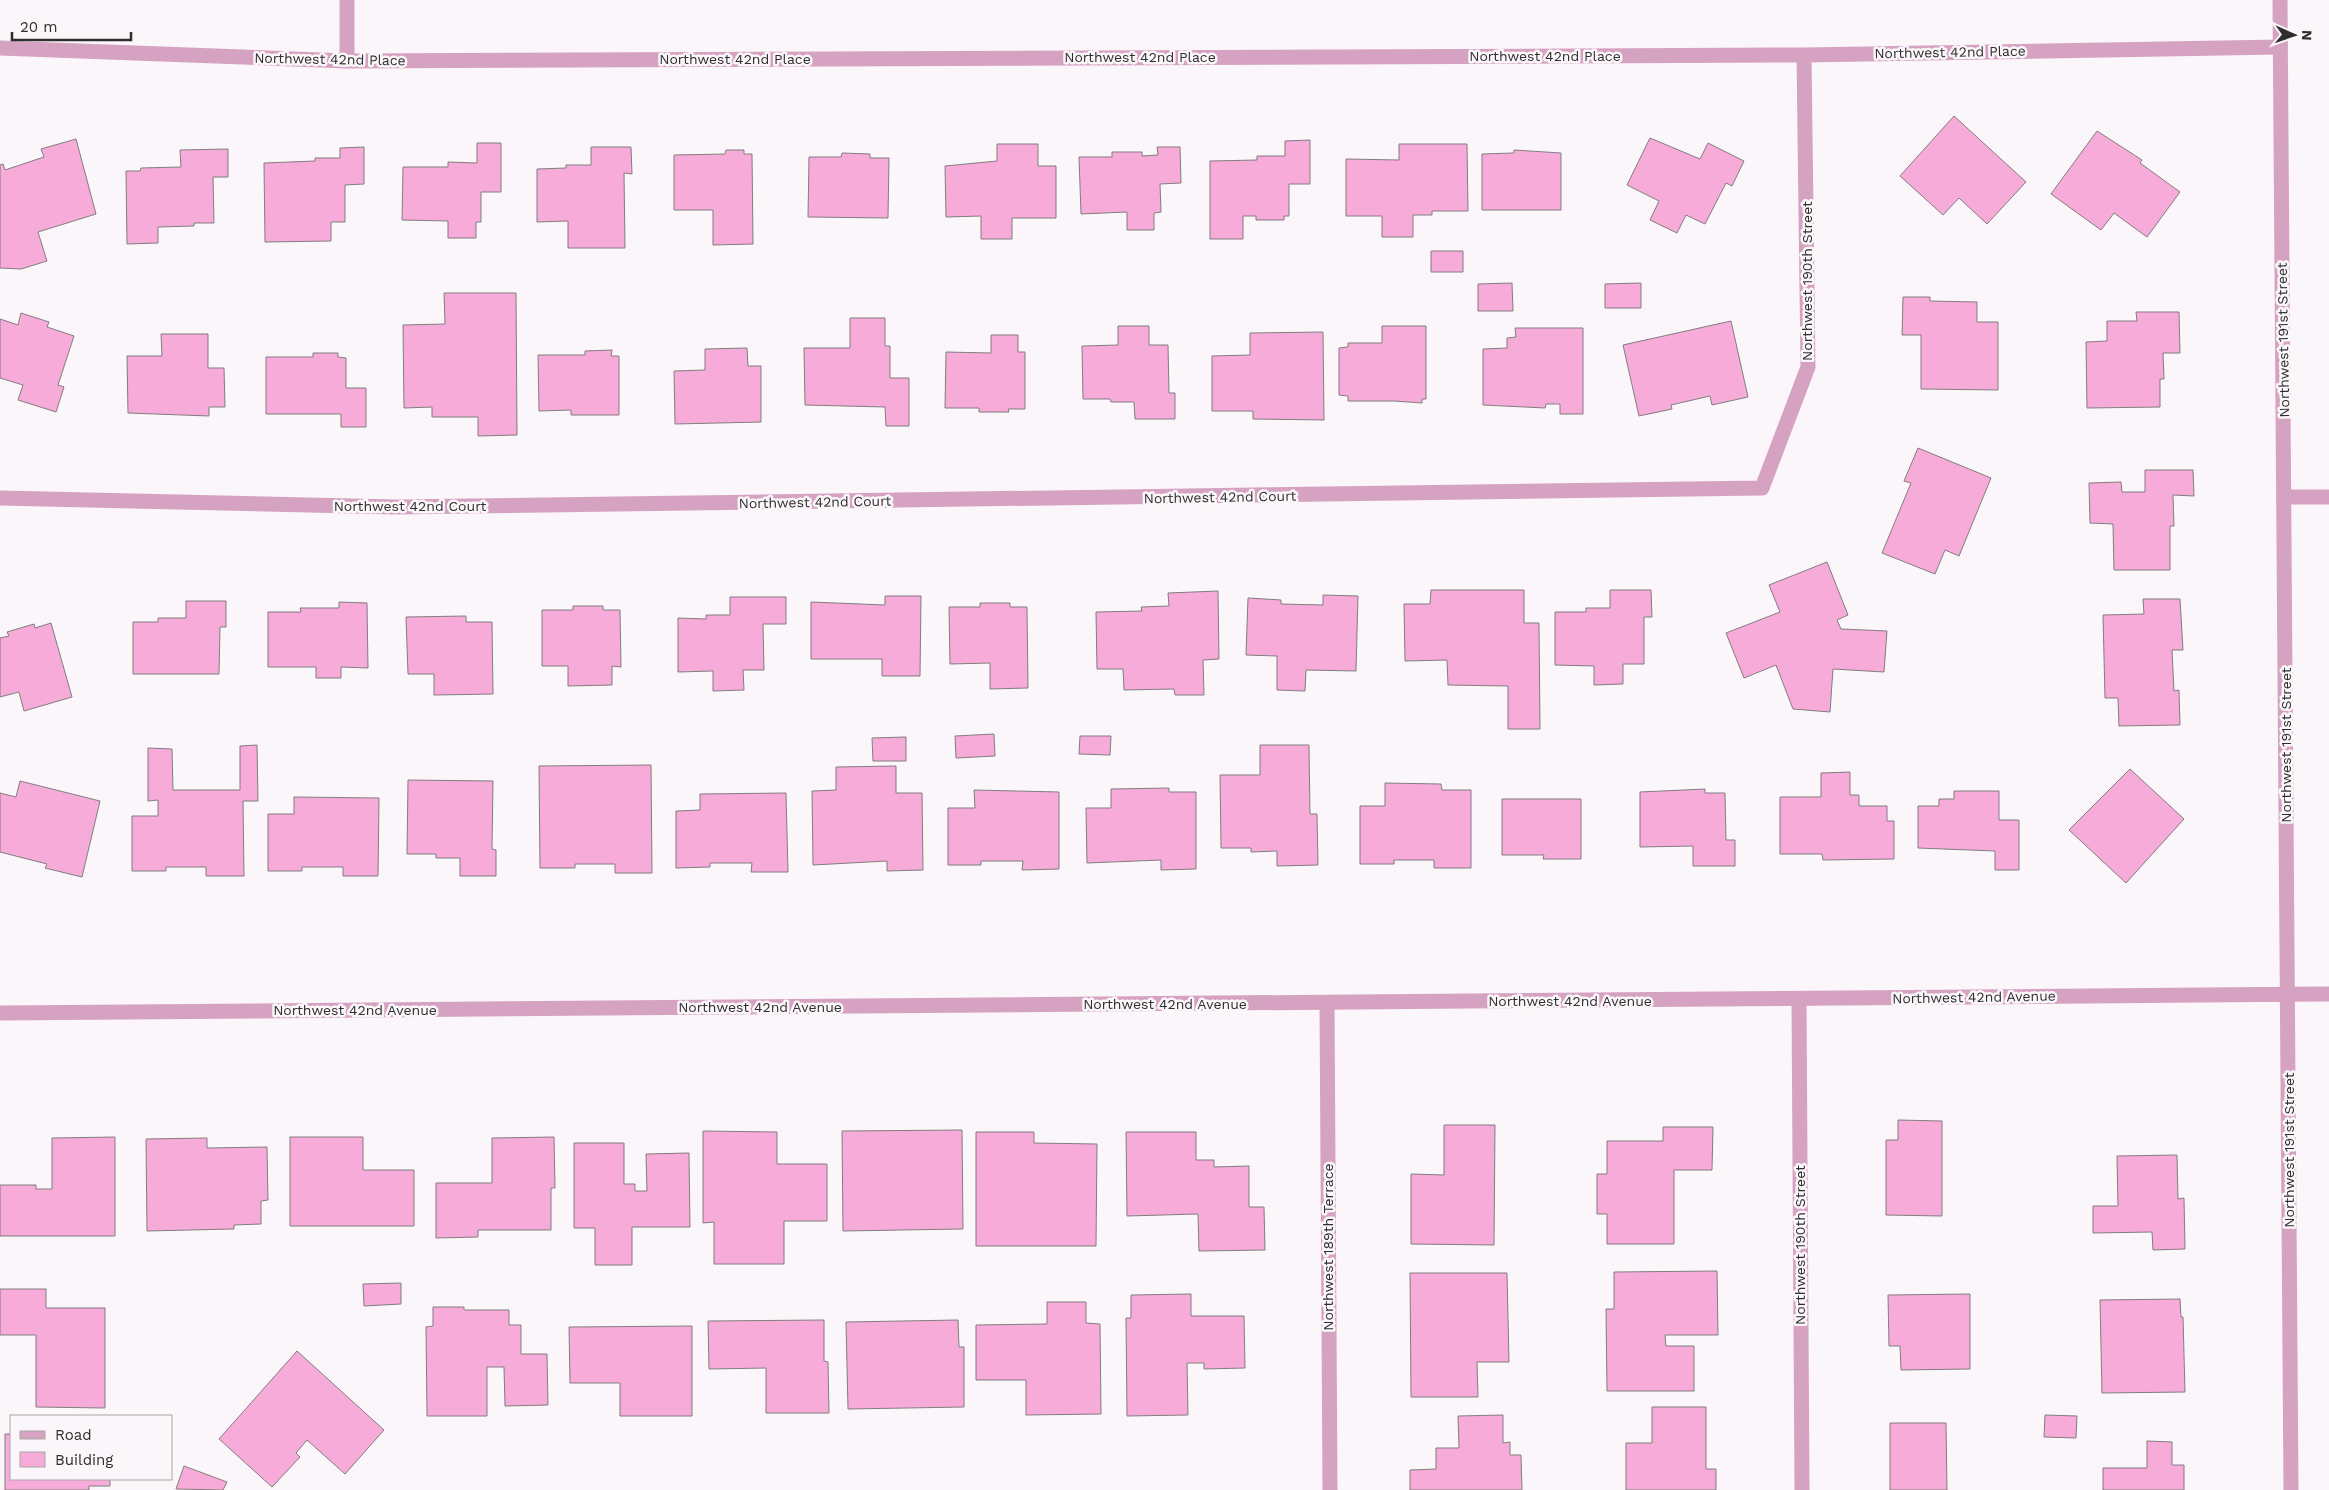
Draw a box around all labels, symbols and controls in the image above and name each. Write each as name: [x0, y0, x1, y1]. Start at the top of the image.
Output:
scale bar: [12, 10, 131, 42]
north arrow: [2269, 10, 2319, 60]
text: 20 m: [20, 18, 58, 36]
text: N: [2299, 30, 2315, 41]
street label: Northwest 42nd Place: [1874, 43, 2026, 61]
street label: Northwest 42nd Place: [1469, 48, 1621, 64]
street label: Northwest 42nd Place: [1064, 49, 1216, 65]
street label: Northwest 42nd Place: [254, 50, 406, 68]
street label: Northwest 42nd Place: [659, 51, 811, 67]
street label: Northwest 190th Street: [1799, 201, 1815, 361]
street label: Northwest 191st Street: [2274, 262, 2292, 418]
street label: Northwest 42nd Court: [1144, 488, 1297, 506]
street label: Northwest 42nd Court: [739, 493, 892, 511]
street label: Northwest 42nd Court: [334, 498, 486, 514]
street label: Northwest 191st Street: [2278, 667, 2294, 823]
street label: Northwest 42nd Avenue: [1892, 988, 2056, 1006]
street label: Northwest 42nd Avenue: [1488, 993, 1652, 1009]
street label: Northwest 42nd Avenue: [1083, 996, 1247, 1012]
street label: Northwest 42nd Avenue: [678, 999, 842, 1015]
street label: Northwest 42nd Avenue: [273, 1002, 437, 1018]
street label: Northwest 191st Street: [2281, 1072, 2297, 1228]
street label: Northwest 189th Terrace: [1320, 1163, 1336, 1331]
street label: Northwest 190th Street: [1792, 1165, 1808, 1325]
legend: [10, 1415, 172, 1480]
text: Road: [55, 1426, 92, 1444]
text: Building: [55, 1451, 113, 1469]

